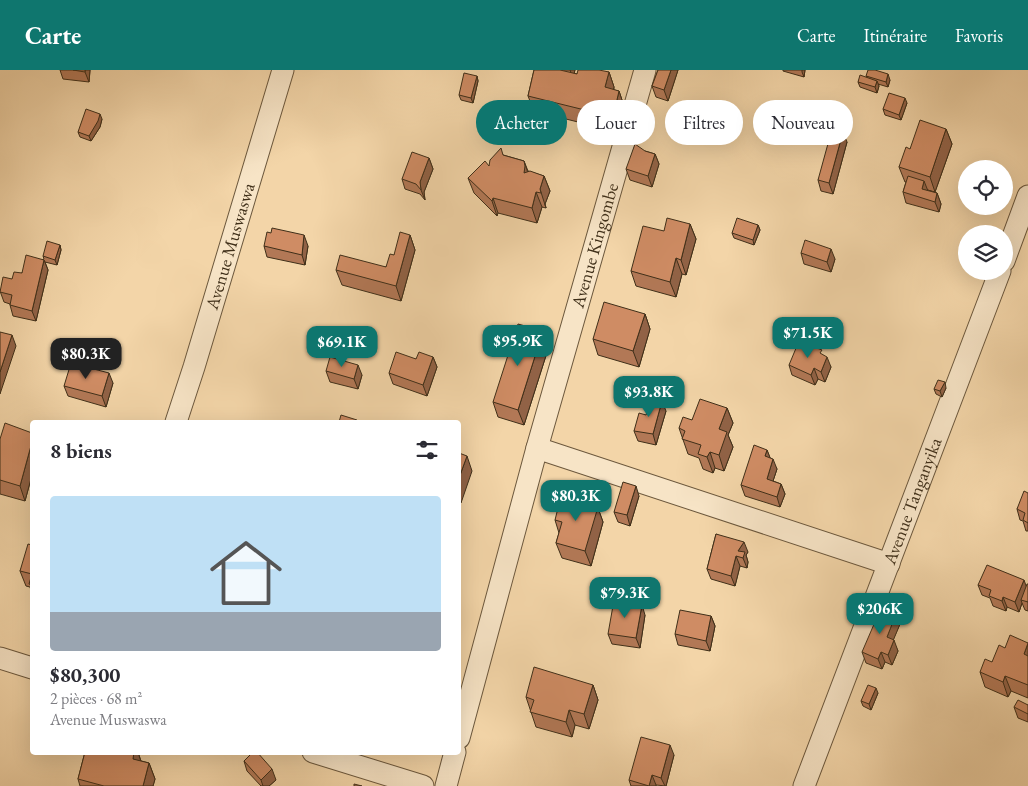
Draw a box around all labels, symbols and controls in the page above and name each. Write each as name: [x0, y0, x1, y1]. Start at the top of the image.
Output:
text: Carte: [25, 20, 81, 51]
text: Carte: [797, 24, 836, 47]
text: Itinéraire: [864, 24, 927, 47]
text: Favoris: [955, 24, 1003, 47]
chip: Acheter: [476, 100, 567, 145]
chip: Louer: [577, 100, 655, 145]
chip: Filtres: [665, 100, 743, 145]
chip: Nouveau: [753, 100, 853, 145]
map controls: [958, 160, 1013, 280]
button: locate: [958, 160, 1013, 215]
street label: Avenue Muswaswa: [200, 179, 260, 313]
street label: Avenue Kingombe: [565, 180, 623, 311]
button: layers: [958, 225, 1013, 280]
pin: $71.5K: [767, 316, 849, 359]
text: $71.5K: [784, 322, 832, 343]
pin: $95.9K: [477, 324, 559, 367]
pin: $69.1K: [301, 326, 383, 368]
text: $95.9K: [494, 330, 542, 351]
text: $69.1K: [318, 331, 366, 352]
pin: $80.3K: [45, 338, 127, 380]
text: $80.3K: [62, 343, 110, 364]
pin: $93.8K: [608, 376, 690, 418]
text: $93.8K: [625, 381, 673, 402]
street label: Avenue Tanganyika: [877, 433, 947, 568]
icon: filters: [413, 436, 441, 464]
text: 8 biens: [50, 437, 112, 464]
pin: $80.3K: [535, 480, 617, 522]
text: $80.3K: [552, 485, 600, 506]
icon: home: [201, 528, 291, 618]
pin: $79.3K: [584, 576, 666, 619]
text: $79.3K: [601, 582, 649, 603]
pin: $206K: [845, 592, 915, 635]
text: $206K: [858, 598, 902, 619]
text: $80,300: [50, 661, 120, 688]
text: 2 pièces · 68 m²: [50, 688, 142, 709]
text: Avenue Muswaswa: [50, 709, 167, 730]

